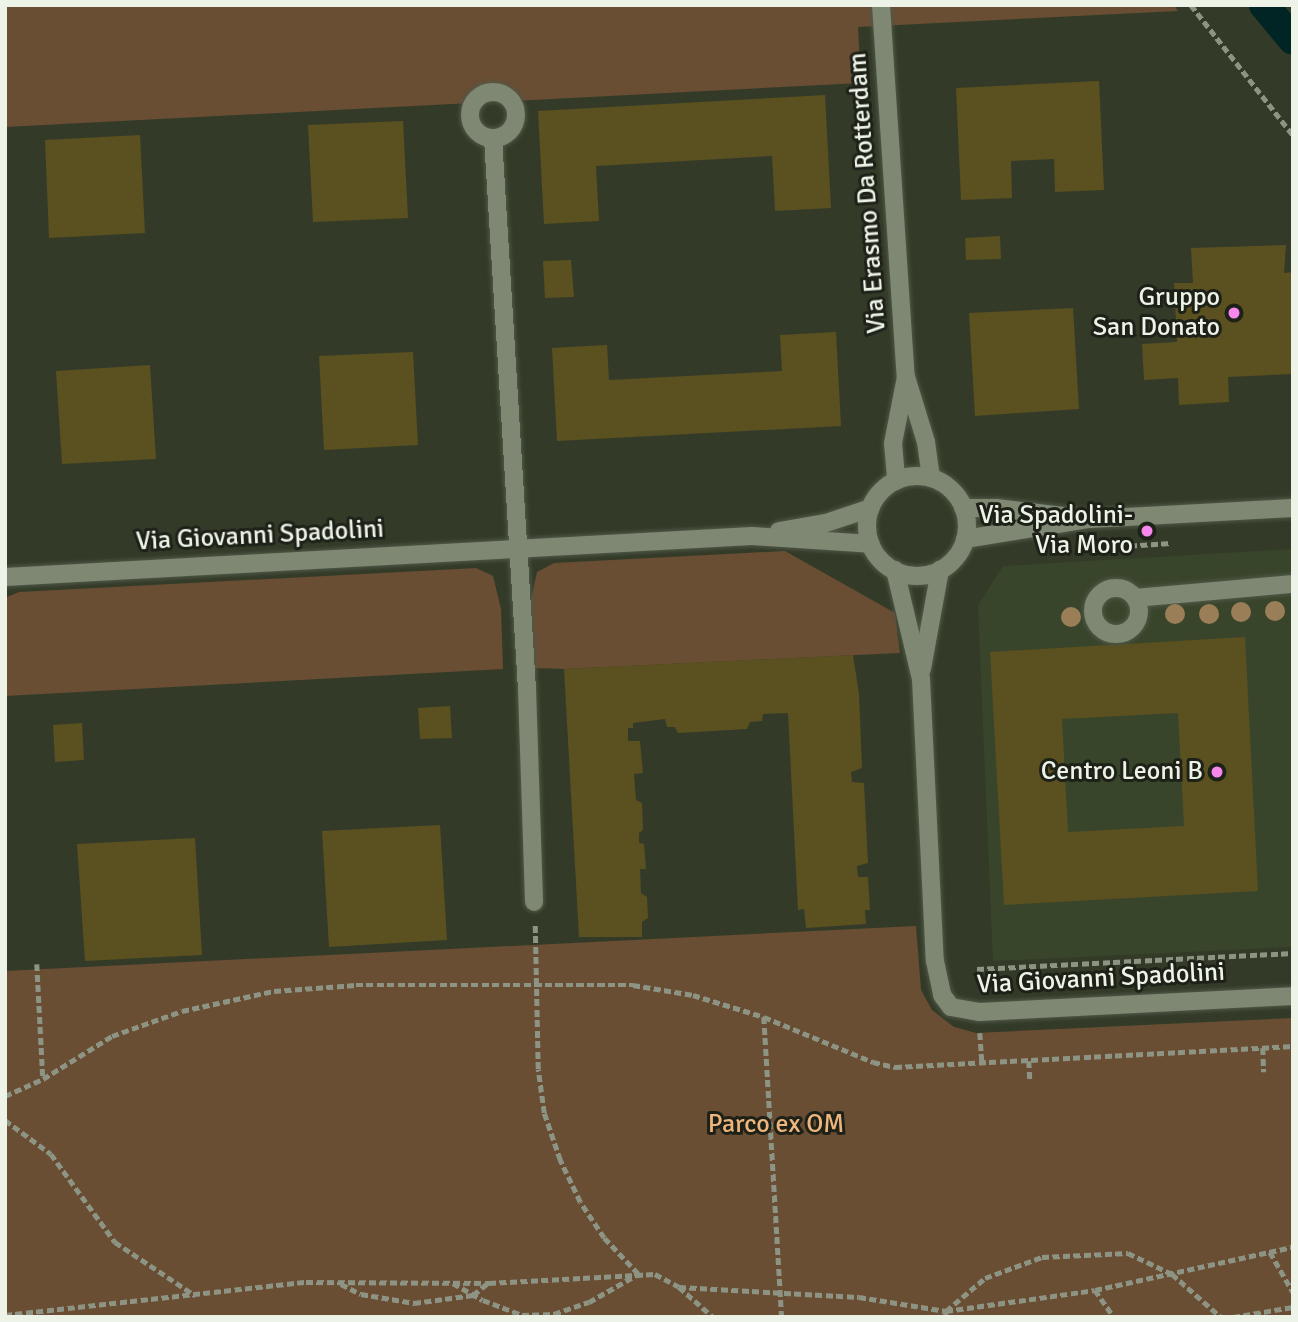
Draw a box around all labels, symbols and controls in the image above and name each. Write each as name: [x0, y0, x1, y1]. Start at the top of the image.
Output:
street label: Via Erasmo Da Rotterdam: [843, 51, 893, 335]
place label: Gruppo San Donato: [1093, 282, 1220, 344]
marker: Gruppo San Donato: [1226, 305, 1242, 321]
place label: Via Spadolini- Via Moro: [979, 500, 1133, 562]
street label: Via Giovanni Spadolini: [135, 514, 385, 558]
marker: Via Spadolini- Via Moro: [1139, 523, 1155, 539]
place label: Centro Leoni B: [1041, 756, 1203, 788]
marker: Centro Leoni B: [1209, 764, 1225, 780]
street label: Via Giovanni Spadolini: [976, 957, 1226, 1001]
park label: Parco ex OM: [708, 1109, 844, 1141]

